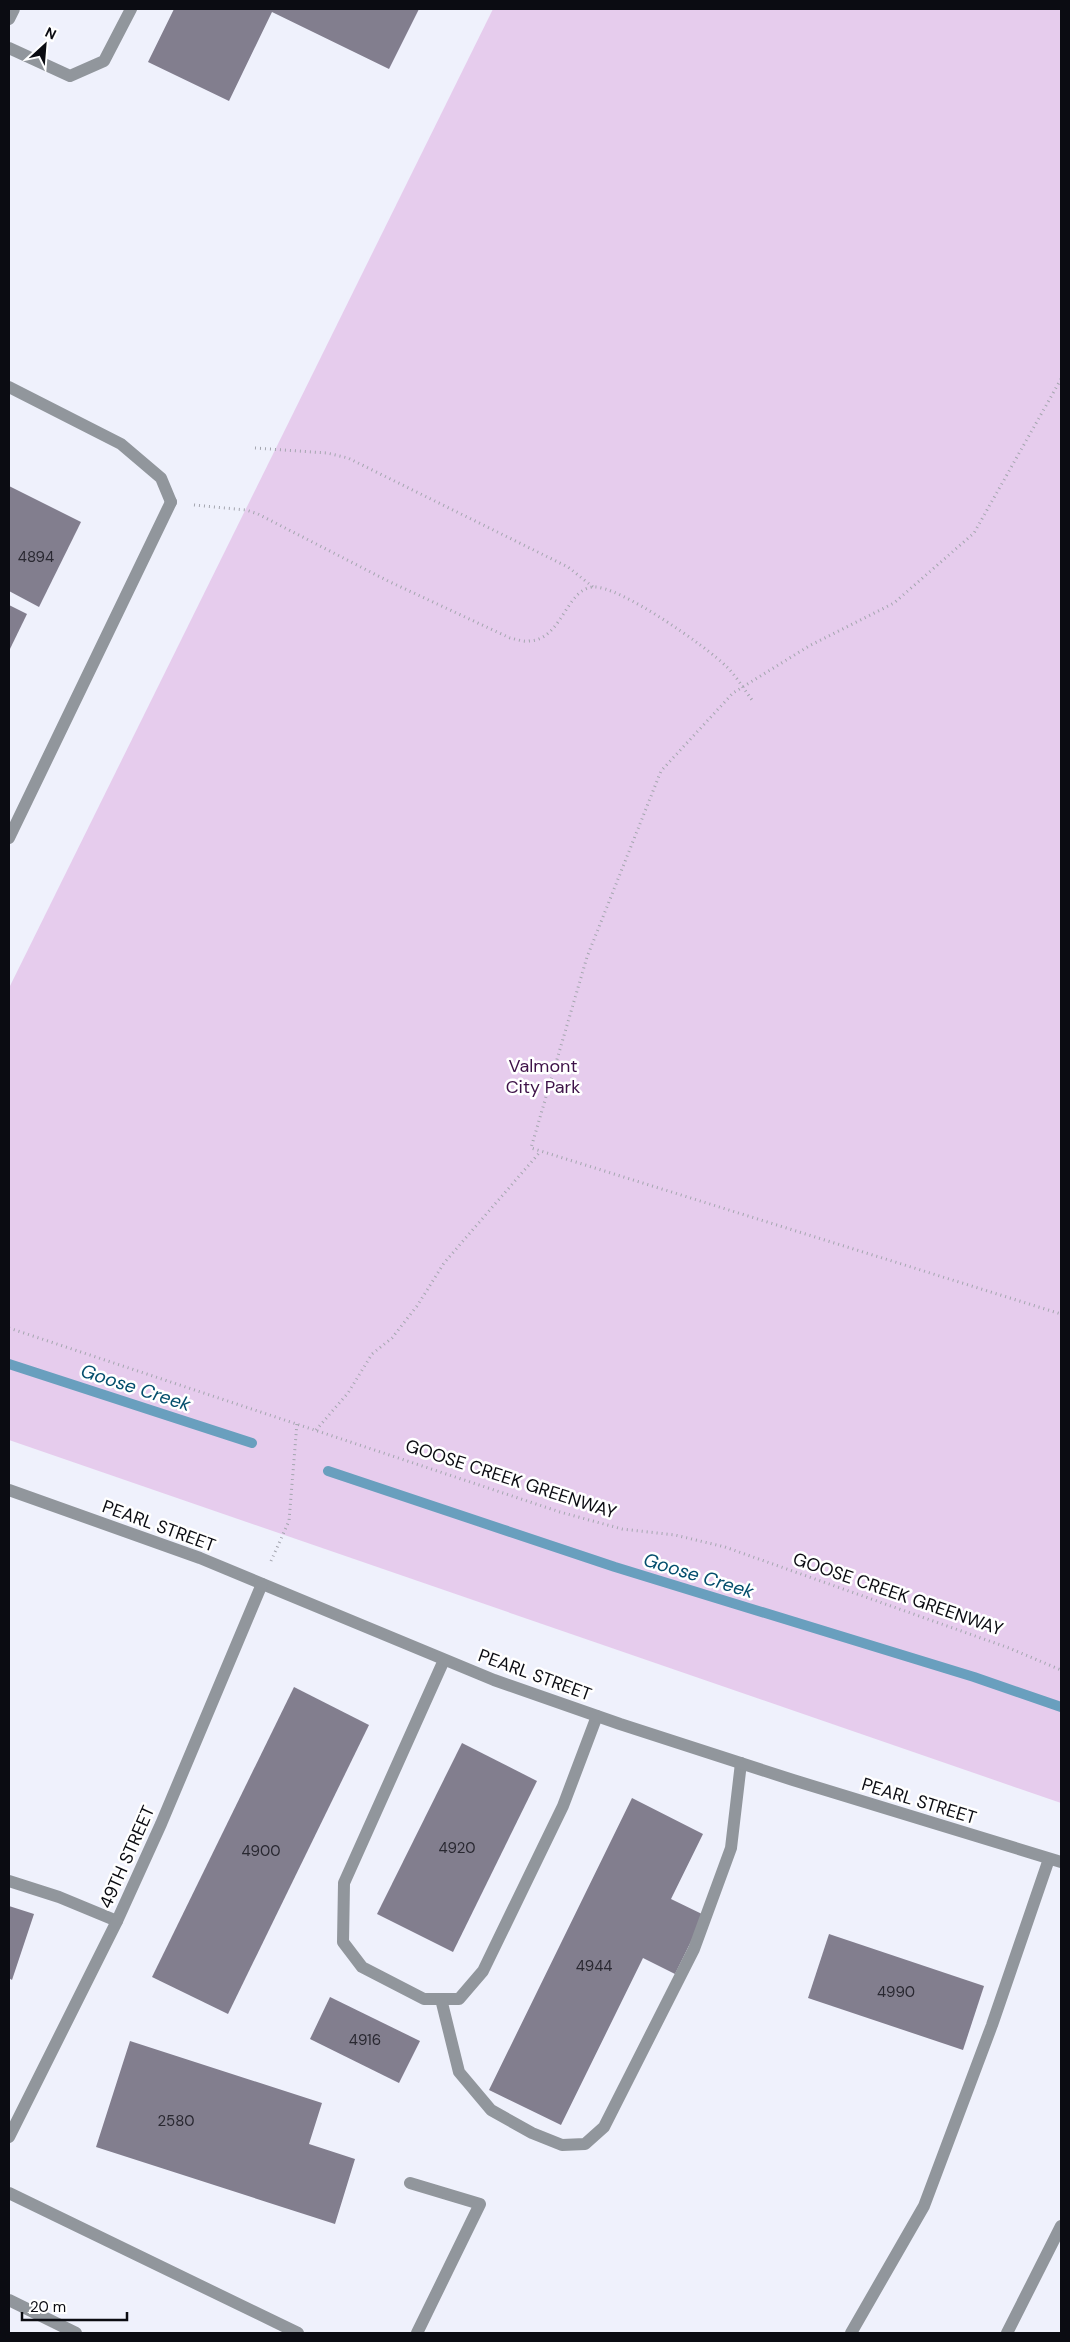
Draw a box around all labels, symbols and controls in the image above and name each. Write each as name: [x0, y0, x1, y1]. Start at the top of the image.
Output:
north arrow: [20, 20, 70, 70]
text: N: [42, 23, 59, 44]
house number: 4894: [18, 547, 54, 567]
park label: Valmont City Park: [506, 1054, 580, 1099]
water label: Goose Creek: [78, 1358, 194, 1417]
street label: GOOSE CREEK GREENWAY: [402, 1434, 620, 1525]
street label: PEARL STREET: [99, 1494, 219, 1558]
water label: Goose Creek: [641, 1547, 757, 1604]
street label: GOOSE CREEK GREENWAY: [790, 1547, 1007, 1641]
street label: PEARL STREET: [475, 1643, 595, 1707]
street label: PEARL STREET: [859, 1772, 979, 1830]
street label: 49TH STREET: [94, 1802, 160, 1912]
house number: 4920: [438, 1838, 476, 1858]
house number: 4900: [241, 1841, 281, 1861]
house number: 4944: [576, 1956, 612, 1976]
house number: 4990: [877, 1982, 915, 2002]
house number: 4916: [349, 2030, 381, 2050]
house number: 2580: [157, 2111, 195, 2131]
scale bar: [22, 2290, 128, 2322]
text: 20 m: [30, 2297, 66, 2317]

